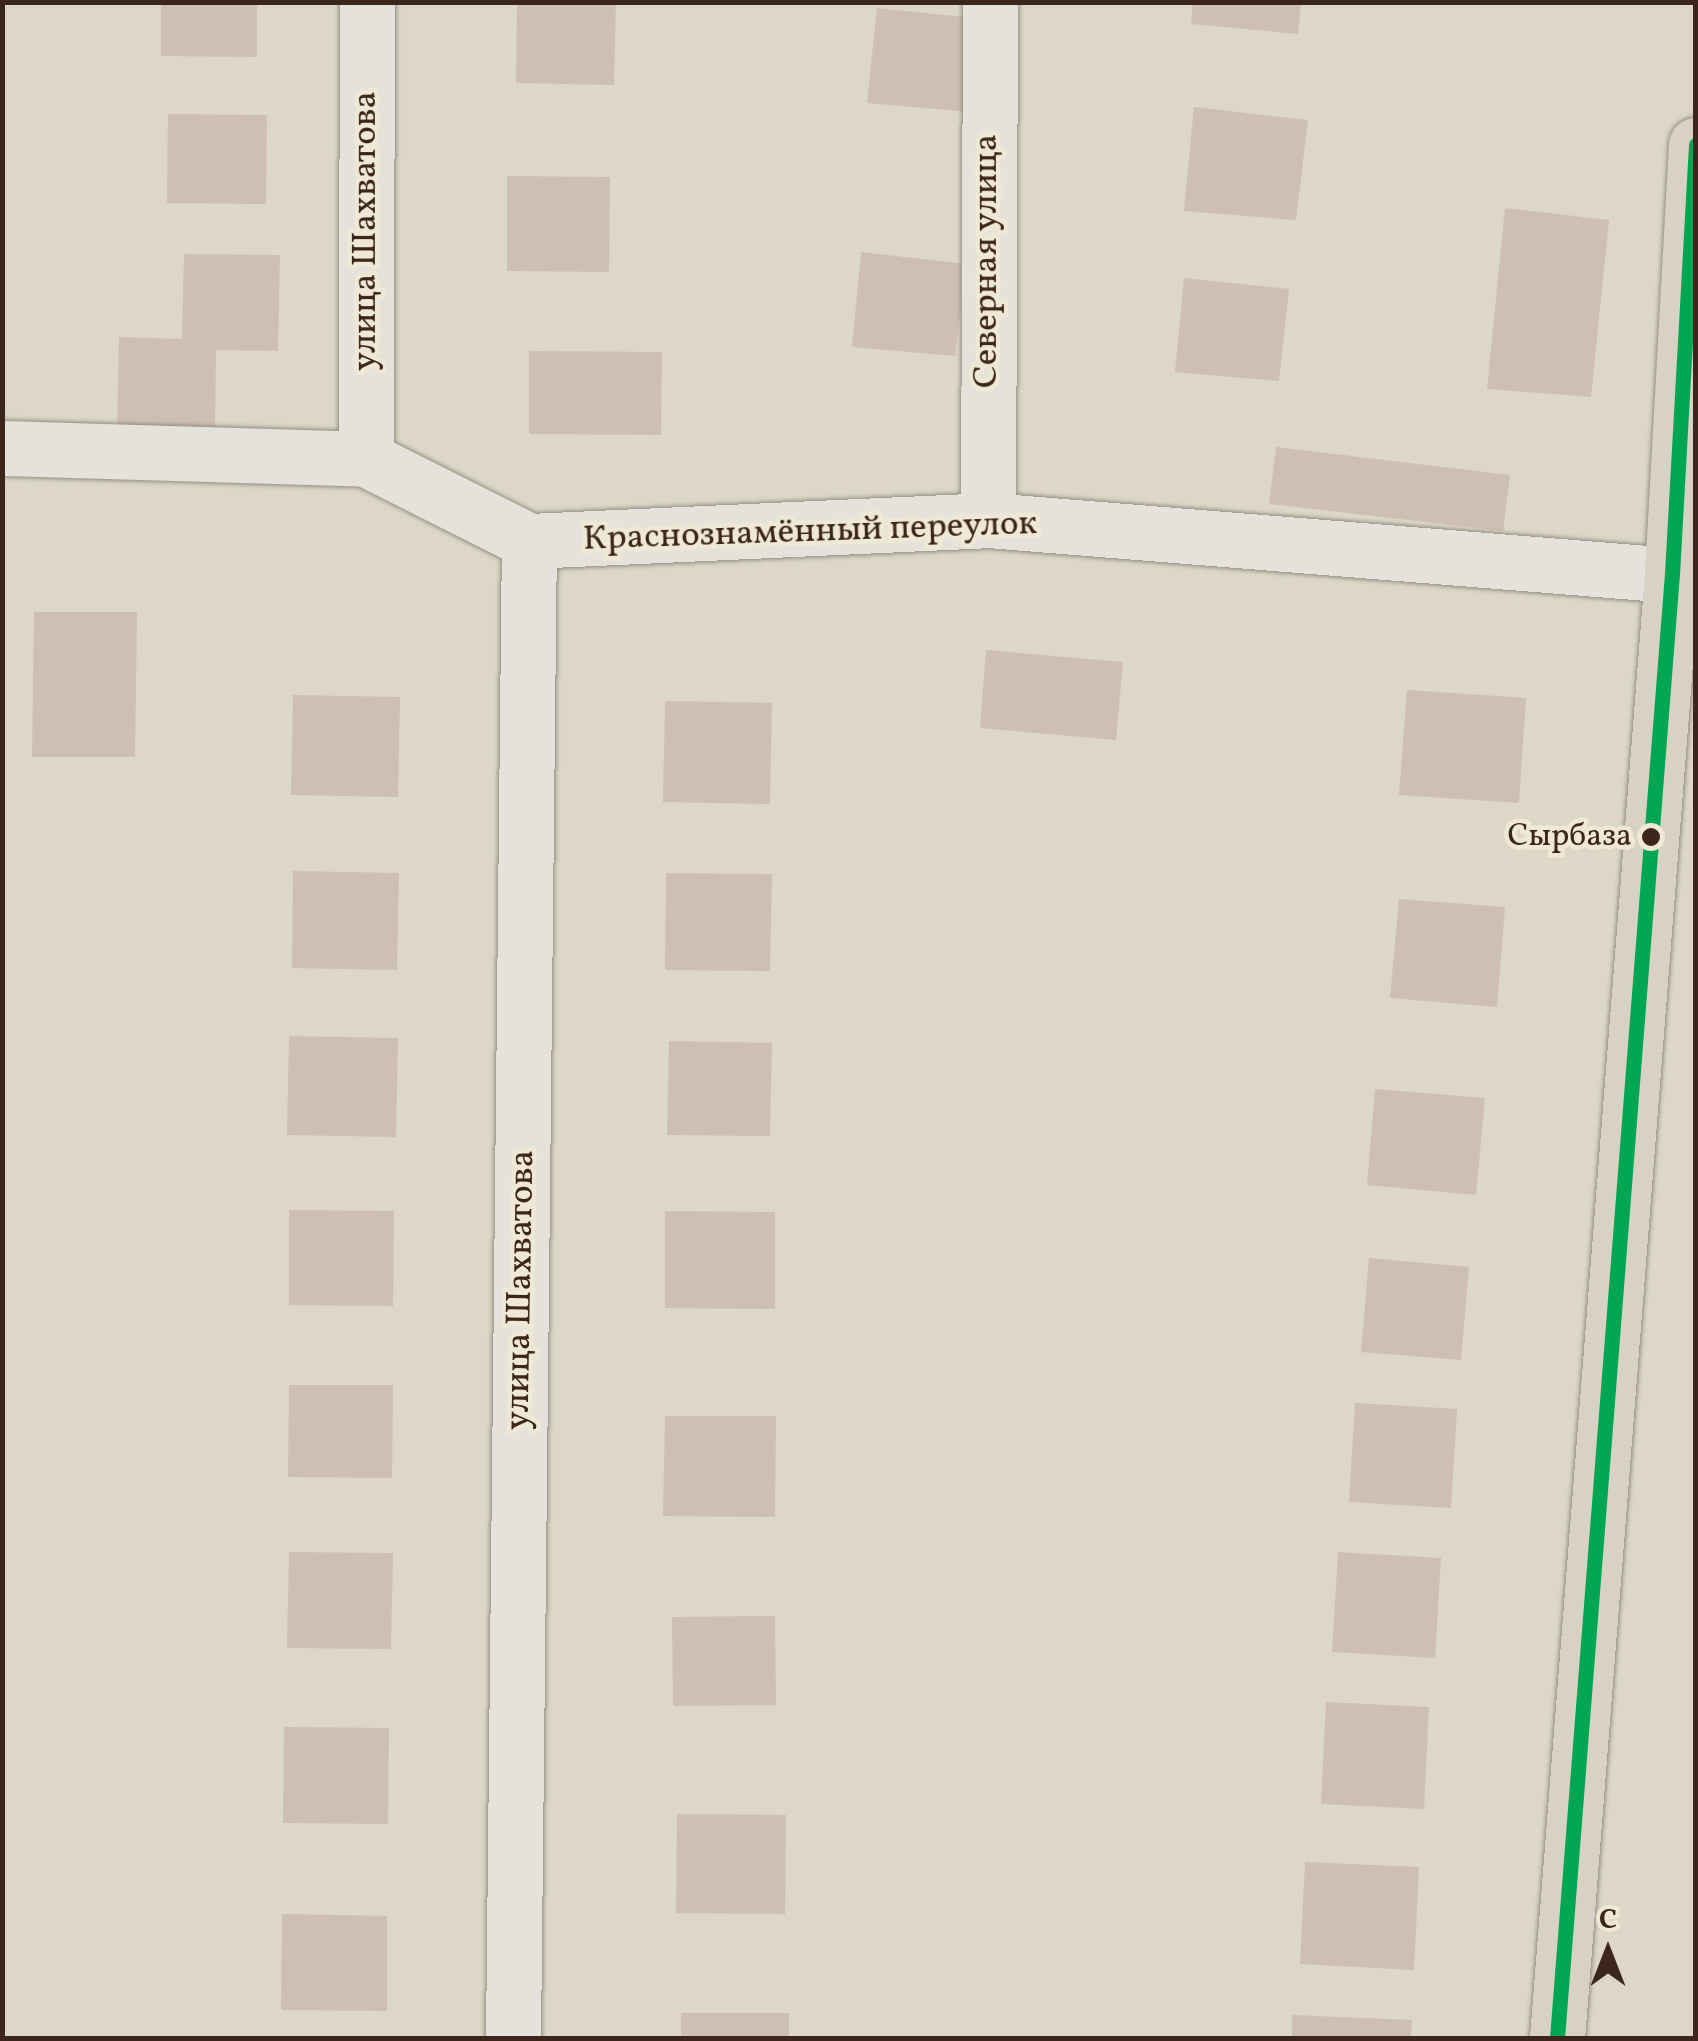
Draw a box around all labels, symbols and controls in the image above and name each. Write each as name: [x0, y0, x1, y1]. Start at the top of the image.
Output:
street label: улица Шахватова: [345, 91, 387, 371]
street label: Северная улица: [966, 133, 1008, 389]
street label: Краснознамённый переулок: [582, 503, 1038, 561]
place label: Сырбаза: [1508, 818, 1632, 856]
marker: Сырбаза: [1641, 827, 1661, 847]
street label: улица Шахватова: [498, 1150, 544, 1430]
north arrow: [1558, 1901, 1658, 2001]
text: С: [1599, 1901, 1617, 1940]

